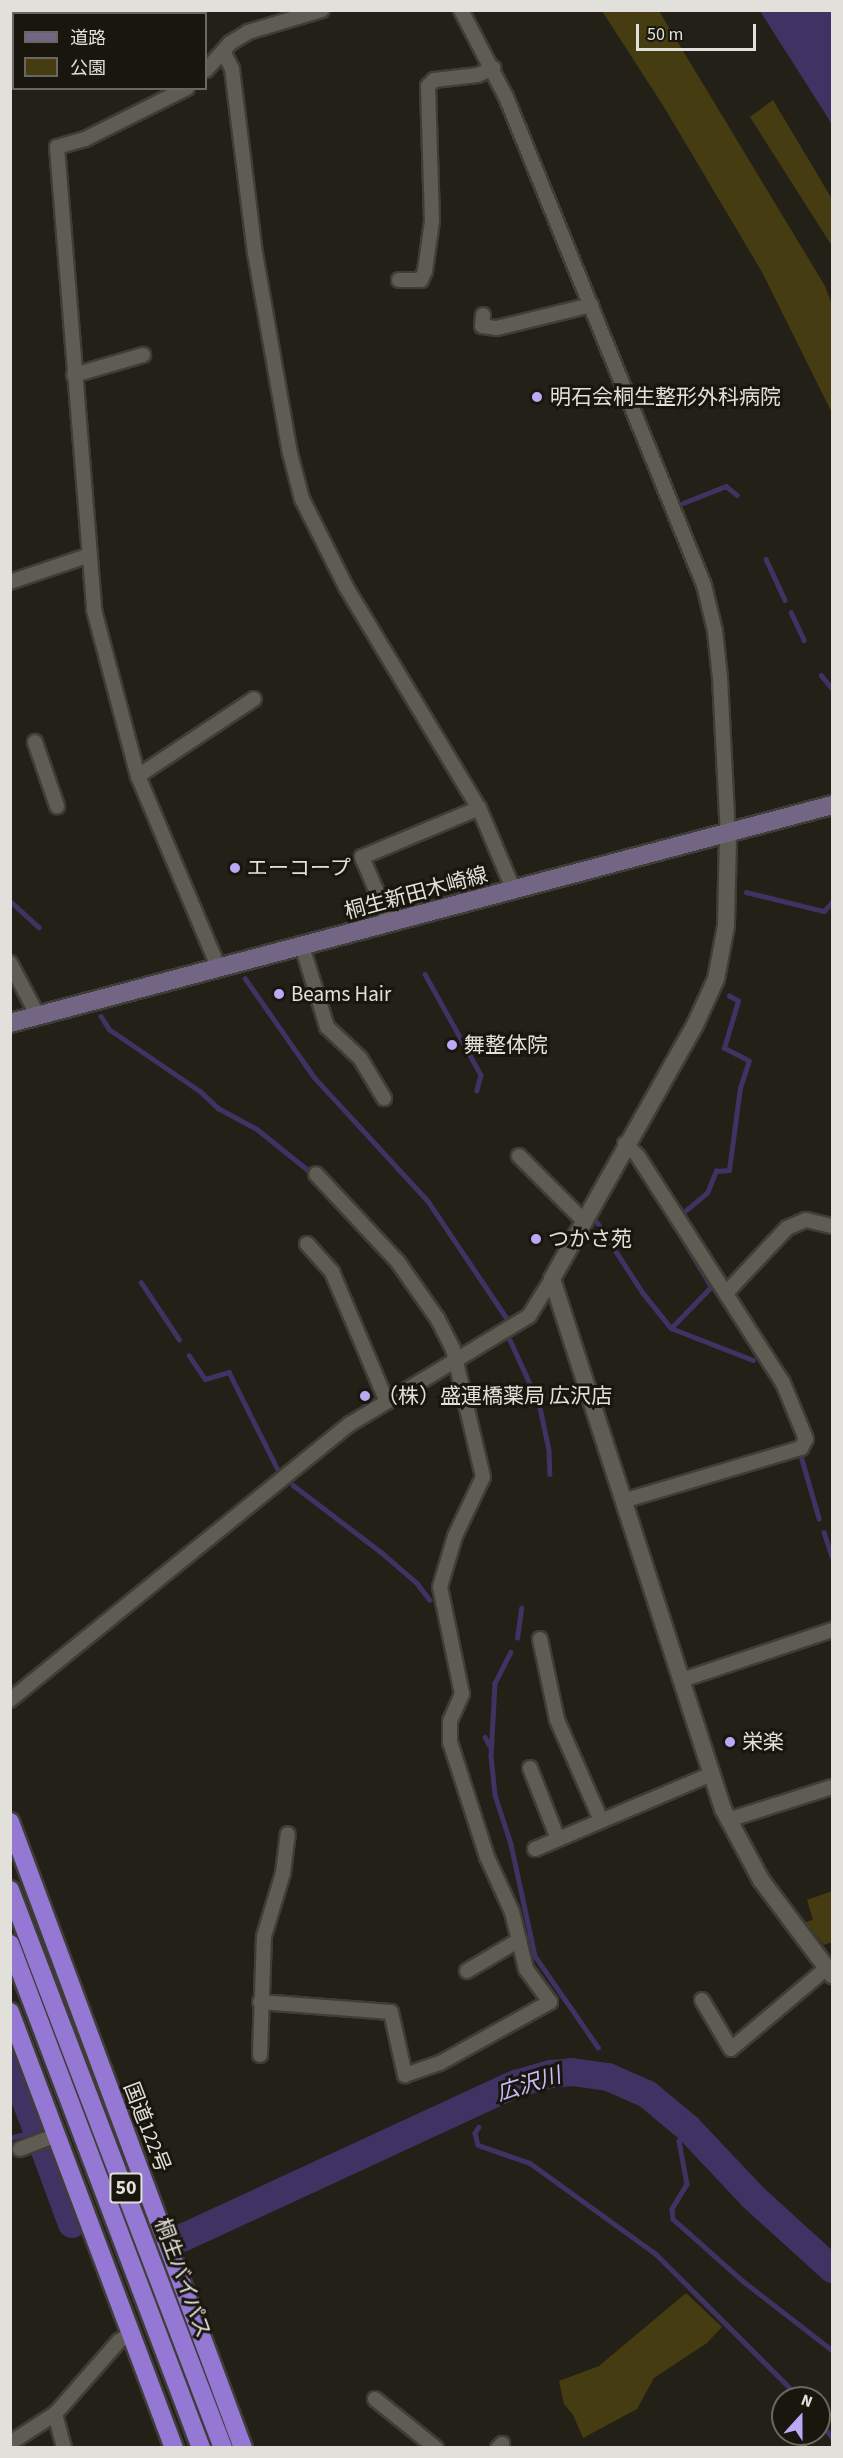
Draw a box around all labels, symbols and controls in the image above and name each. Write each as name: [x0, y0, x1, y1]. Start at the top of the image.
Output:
legend: [12, 12, 207, 90]
scale bar: [639, 12, 759, 50]
text: 50 m: [647, 22, 683, 47]
text: 道路: [70, 26, 106, 51]
text: 公園: [70, 56, 106, 81]
place label: 明石会桐生整形外科病院: [550, 384, 781, 410]
marker: 明石会桐生整形外科病院: [528, 388, 546, 406]
place label: エーコープ: [247, 855, 352, 881]
marker: エーコープ: [228, 861, 242, 875]
street label: 桐生新田木崎線: [342, 862, 490, 924]
place label: Beams Hair: [291, 981, 391, 1007]
marker: Beams Hair: [272, 987, 286, 1001]
place label: 舞整体院: [464, 1032, 548, 1058]
marker: 舞整体院: [445, 1038, 459, 1052]
place label: つかさ苑: [548, 1226, 632, 1252]
marker: つかさ苑: [529, 1232, 543, 1246]
place label: （株）盛運橋薬局 広沢店: [377, 1383, 612, 1409]
marker: （株）盛運橋薬局 広沢店: [358, 1389, 372, 1403]
place label: 栄楽: [742, 1729, 784, 1755]
marker: 栄楽: [723, 1735, 737, 1749]
water label: 広沢川: [494, 2063, 564, 2107]
street label: 国道122号: [118, 2078, 176, 2176]
road number: 50: [108, 2171, 144, 2205]
street label: 桐生バイパス: [150, 2214, 216, 2342]
north arrow: [771, 2386, 831, 2446]
text: N: [798, 2389, 816, 2413]

